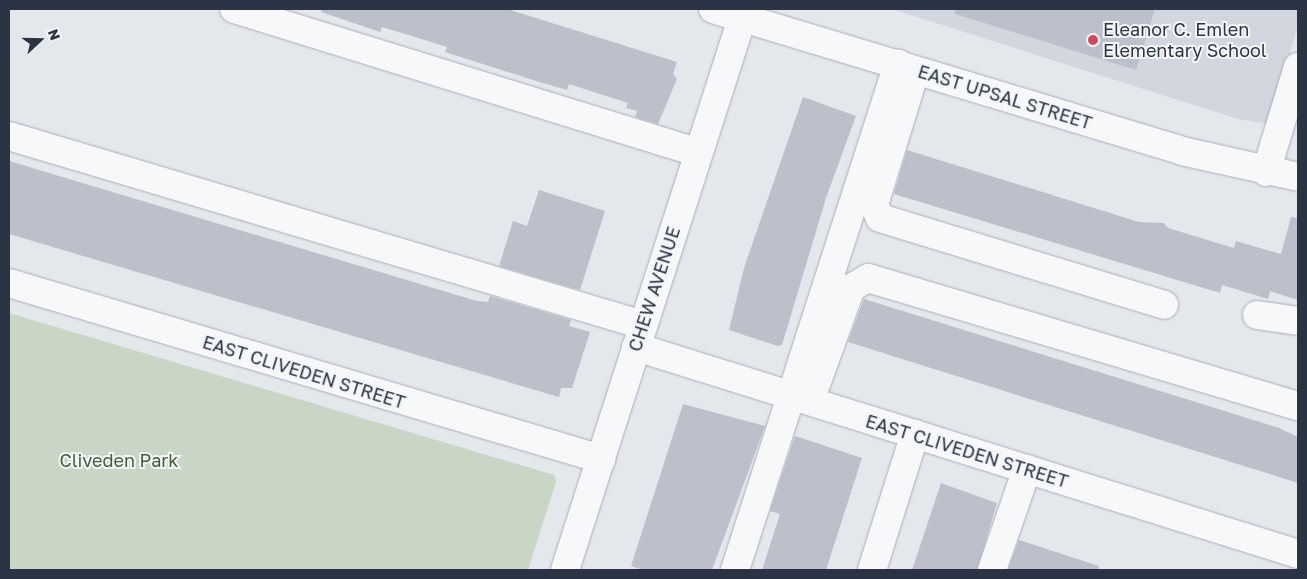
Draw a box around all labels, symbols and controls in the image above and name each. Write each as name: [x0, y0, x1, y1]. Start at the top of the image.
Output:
north arrow: [15, 15, 65, 65]
place label: Eleanor C. Emlen Elementary School: [1103, 19, 1267, 62]
text: N: [45, 26, 64, 42]
marker: Eleanor C. Emlen Elementary School: [1087, 34, 1099, 46]
street label: EAST UPSAL STREET: [915, 60, 1095, 134]
street label: CHEW AVENUE: [624, 224, 684, 354]
street label: EAST CLIVEDEN STREET: [200, 331, 408, 413]
street label: EAST CLIVEDEN STREET: [863, 410, 1071, 492]
park label: Cliveden Park: [59, 449, 179, 471]

